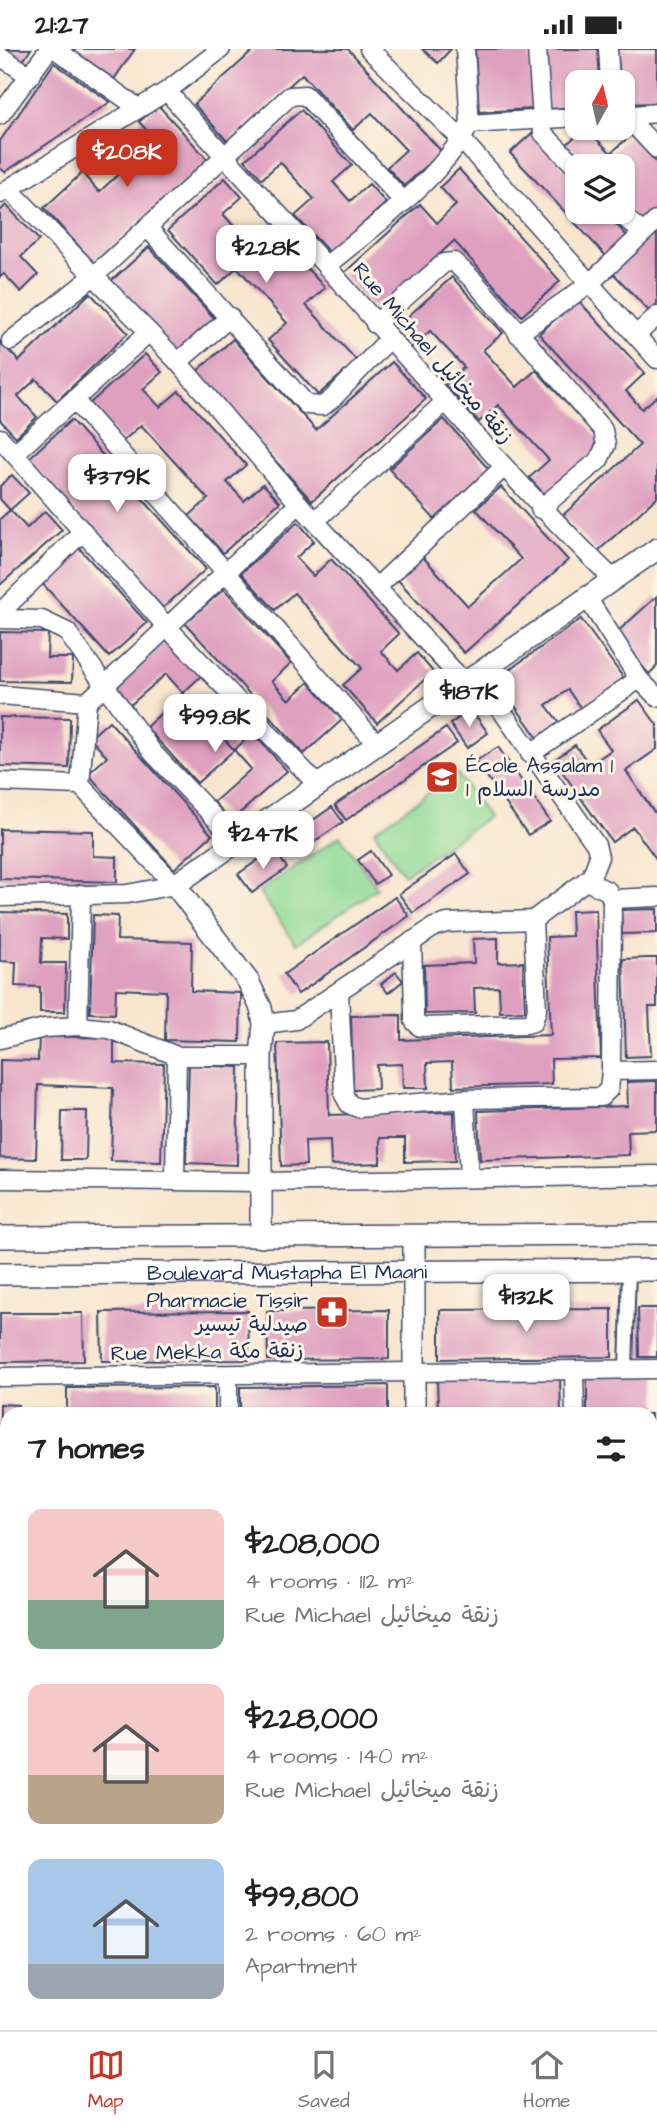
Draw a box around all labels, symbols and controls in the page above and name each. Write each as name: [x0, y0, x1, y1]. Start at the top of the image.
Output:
text: 21:27: [35, 7, 88, 43]
north arrow: [565, 70, 635, 140]
map controls: [565, 70, 635, 224]
pin: $208K: [78, 129, 176, 189]
text: $208K: [92, 136, 162, 168]
button: layers: [565, 154, 635, 224]
pin: $228K: [217, 225, 315, 285]
text: $228K: [232, 232, 300, 264]
street label: Rue Michael زنقة ميخائيل: [346, 256, 520, 450]
pin: $379K: [68, 455, 166, 514]
text: $379K: [84, 461, 150, 493]
pin: $187K: [420, 669, 518, 729]
text: $187K: [440, 676, 498, 708]
pin: $99.8K: [158, 695, 272, 754]
text: $99.8K: [179, 701, 251, 733]
place label: École Assalam 1 مدرسة السلام 1: [466, 751, 614, 805]
school or university icon: École Assalam 1 مدرسة السلام 1: [423, 758, 461, 796]
pin: $247K: [214, 811, 312, 871]
text: $247K: [228, 818, 298, 850]
street label: Boulevard Mustapha El Maani: [147, 1257, 427, 1288]
pin: $132K: [477, 1275, 575, 1334]
text: $132K: [499, 1281, 553, 1313]
place label: Pharmacie Tissir صيدلية تيسير: [147, 1286, 308, 1339]
pharmacy icon: Pharmacie Tissir صيدلية تيسير: [313, 1293, 351, 1331]
street label: Rue Mekka زنقة مكة: [110, 1336, 304, 1368]
text: 7 homes: [28, 1428, 145, 1470]
icon: filters: [592, 1430, 630, 1468]
text: $208,000: [245, 1523, 379, 1565]
icon: home: [84, 1537, 168, 1621]
text: 4 rooms · 112 m²: [245, 1565, 414, 1597]
text: Rue Michael زنقة ميخائيل: [245, 1599, 499, 1631]
text: $228,000: [245, 1698, 378, 1740]
icon: home: [84, 1712, 168, 1796]
text: 4 rooms · 140 m²: [245, 1740, 428, 1772]
text: Rue Michael زنقة ميخائيل: [245, 1774, 499, 1806]
text: $99,800: [245, 1876, 359, 1918]
icon: home: [84, 1887, 168, 1971]
text: 2 rooms · 60 m²: [245, 1918, 422, 1950]
text: Apartment: [245, 1950, 357, 1982]
tab: Map: [87, 2046, 125, 2115]
tab: Saved: [298, 2046, 350, 2115]
tab: Home: [523, 2046, 570, 2115]

